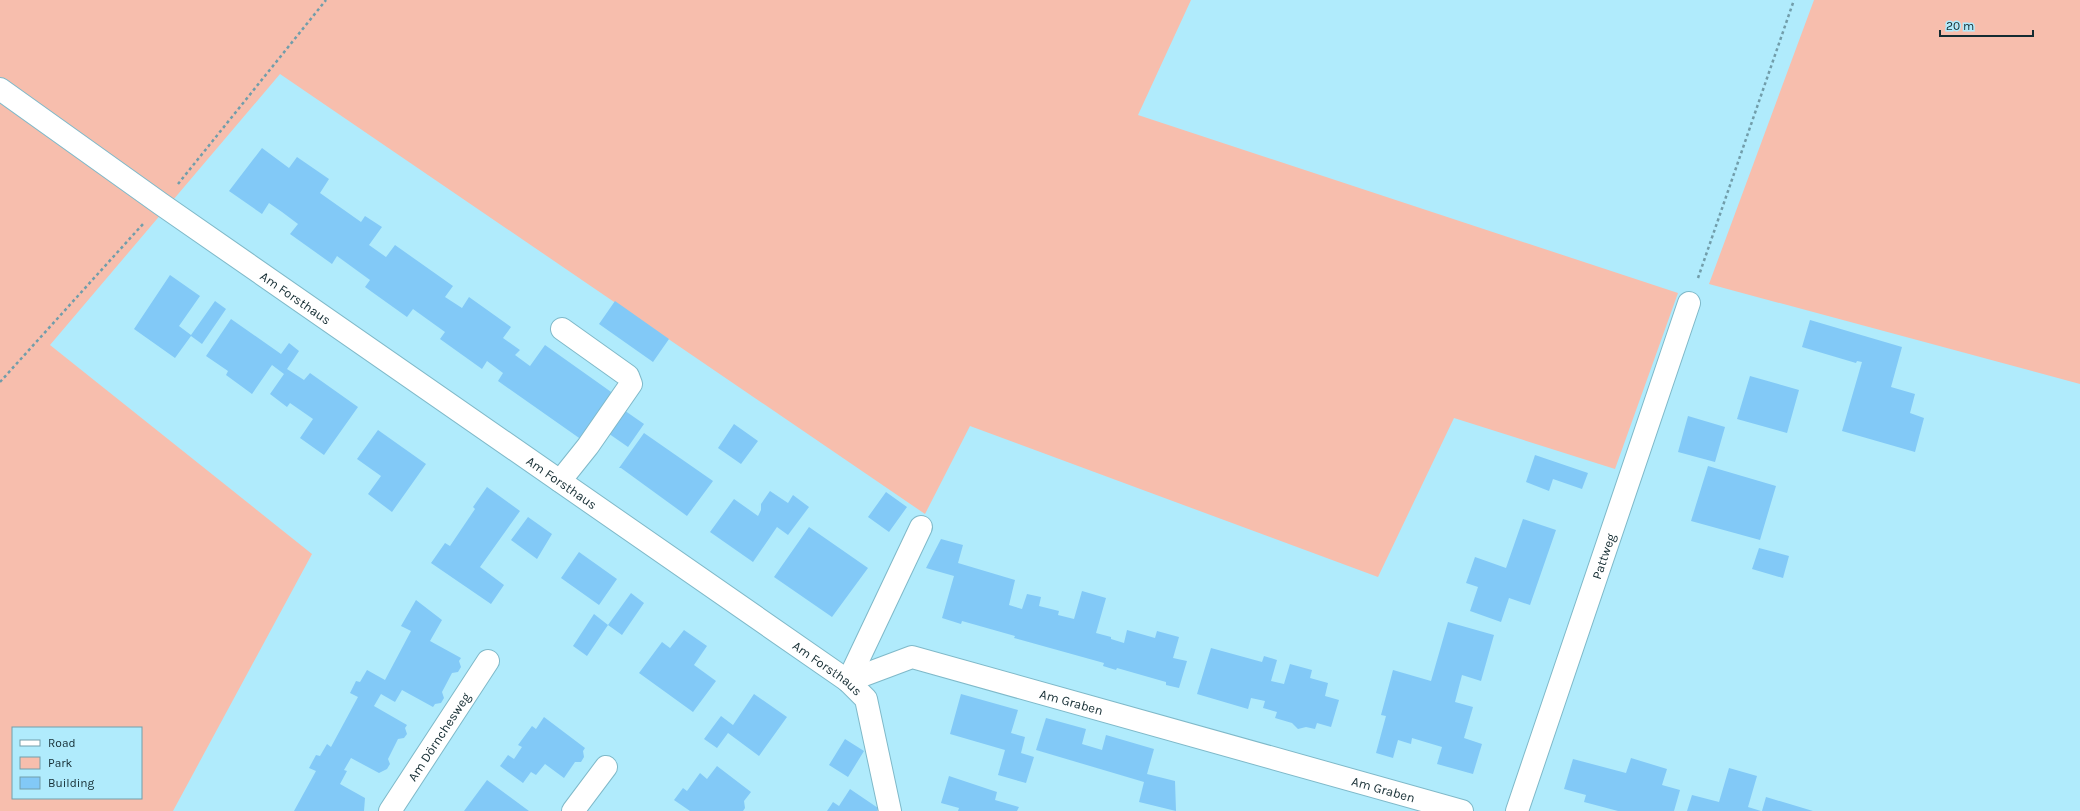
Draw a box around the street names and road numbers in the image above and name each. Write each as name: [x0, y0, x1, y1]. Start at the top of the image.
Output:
street label: Am Forsthaus: [258, 268, 334, 327]
street label: Am Forsthaus: [524, 453, 600, 512]
street label: Pattweg: [1589, 531, 1618, 581]
street label: Am Forsthaus: [790, 638, 865, 698]
street label: Am Graben: [1038, 686, 1105, 718]
street label: Am Dörnchesweg: [404, 689, 473, 784]
street label: Am Graben: [1350, 773, 1417, 805]

